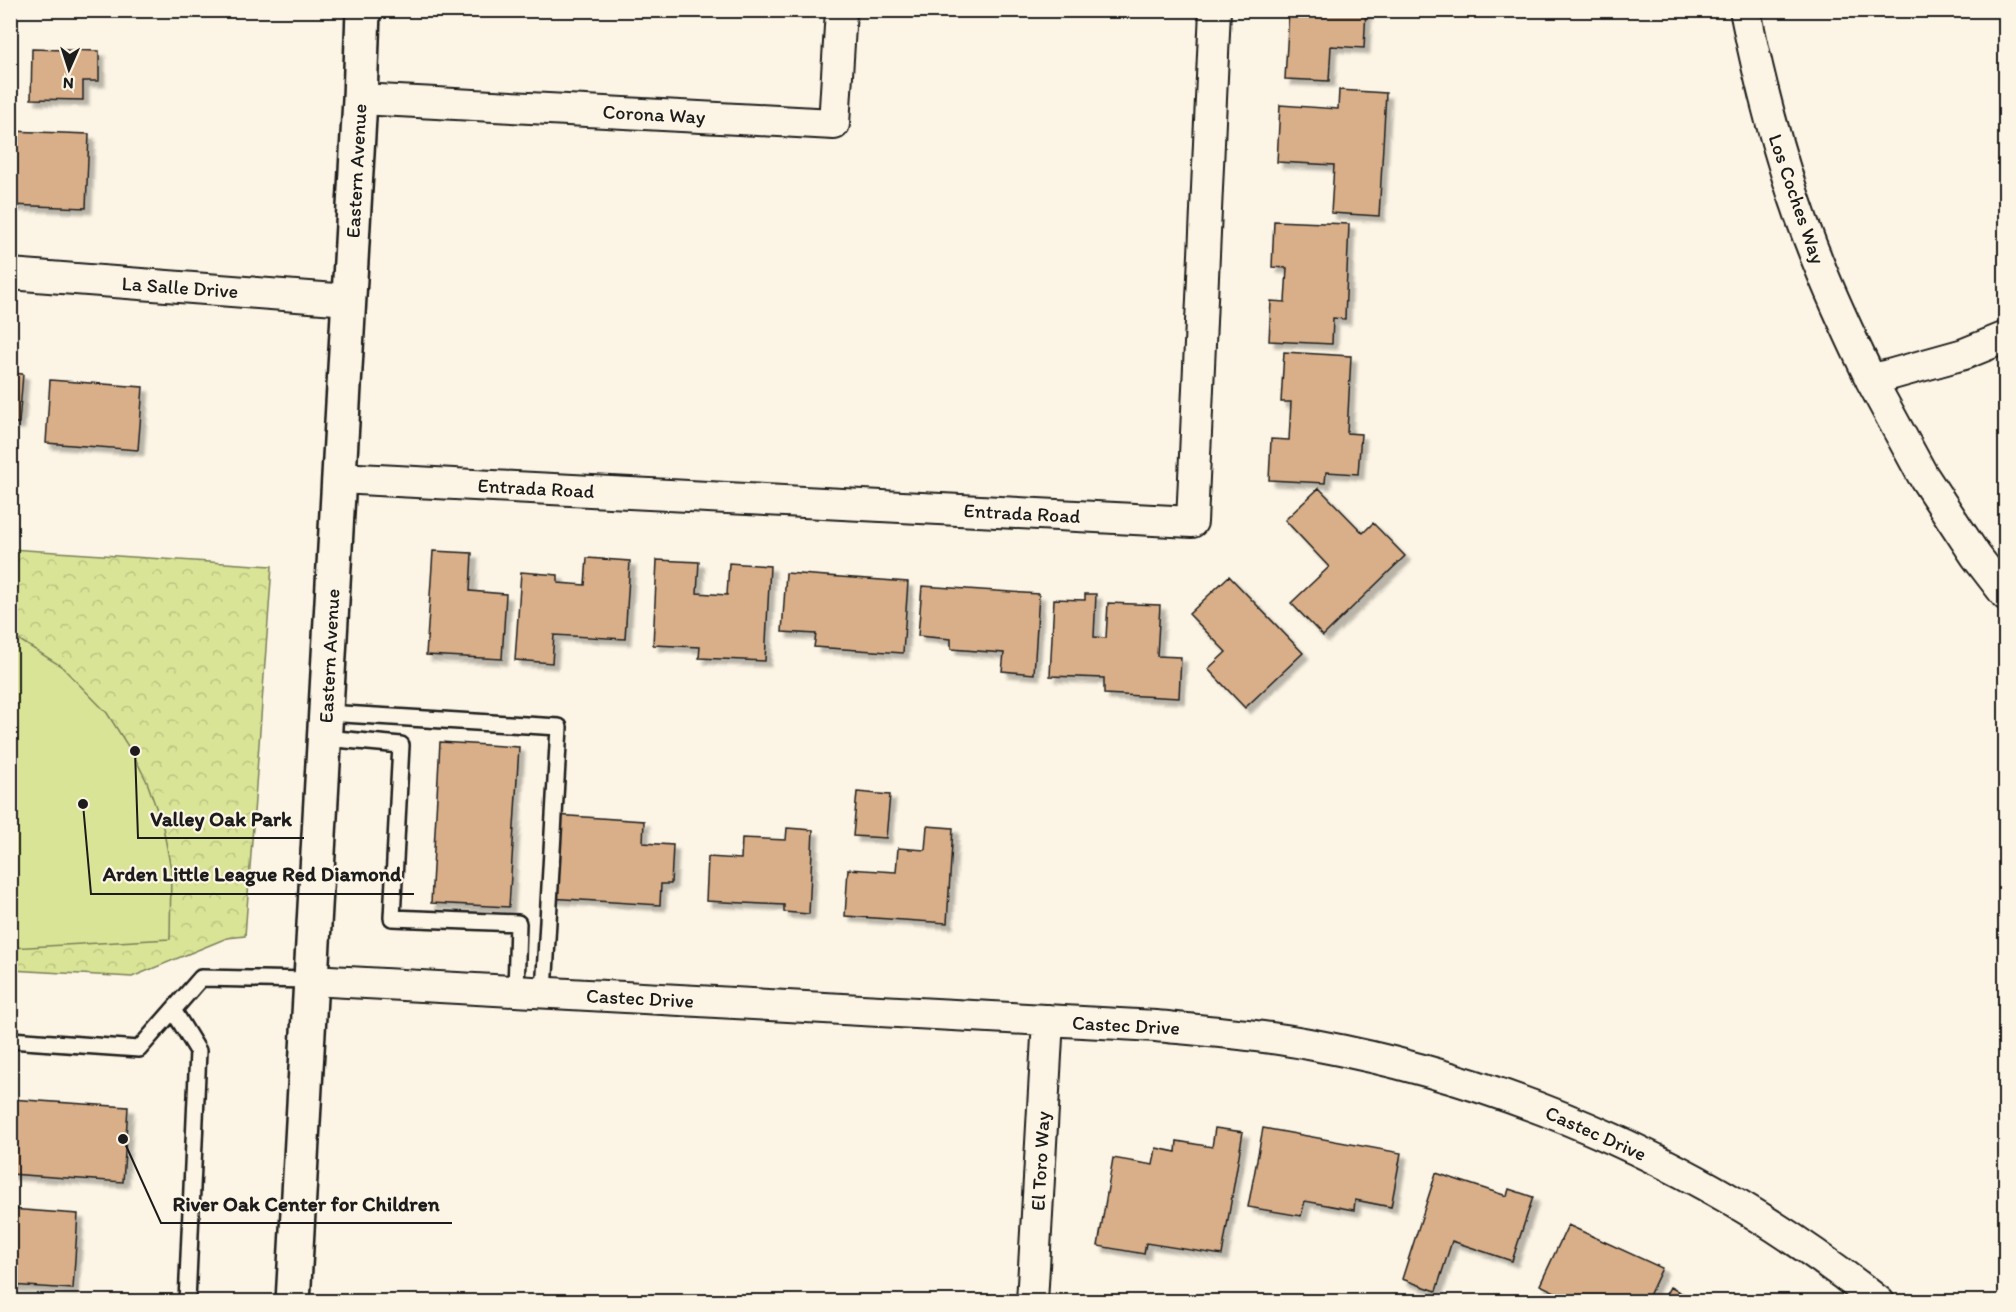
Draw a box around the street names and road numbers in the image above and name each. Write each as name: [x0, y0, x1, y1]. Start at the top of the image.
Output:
street label: Corona Way: [602, 99, 707, 129]
street label: Eastern Avenue: [340, 103, 372, 239]
street label: Los Coches Way: [1764, 131, 1831, 268]
street label: La Salle Drive: [121, 271, 239, 303]
street label: Entrada Road: [477, 473, 595, 503]
street label: Entrada Road: [963, 498, 1081, 528]
street label: Eastern Avenue: [313, 588, 345, 724]
street label: Castec Drive: [585, 983, 695, 1013]
street label: Castec Drive: [1071, 1010, 1181, 1040]
street label: Castec Drive: [1542, 1100, 1650, 1166]
street label: El Toro Way: [1025, 1110, 1055, 1211]

